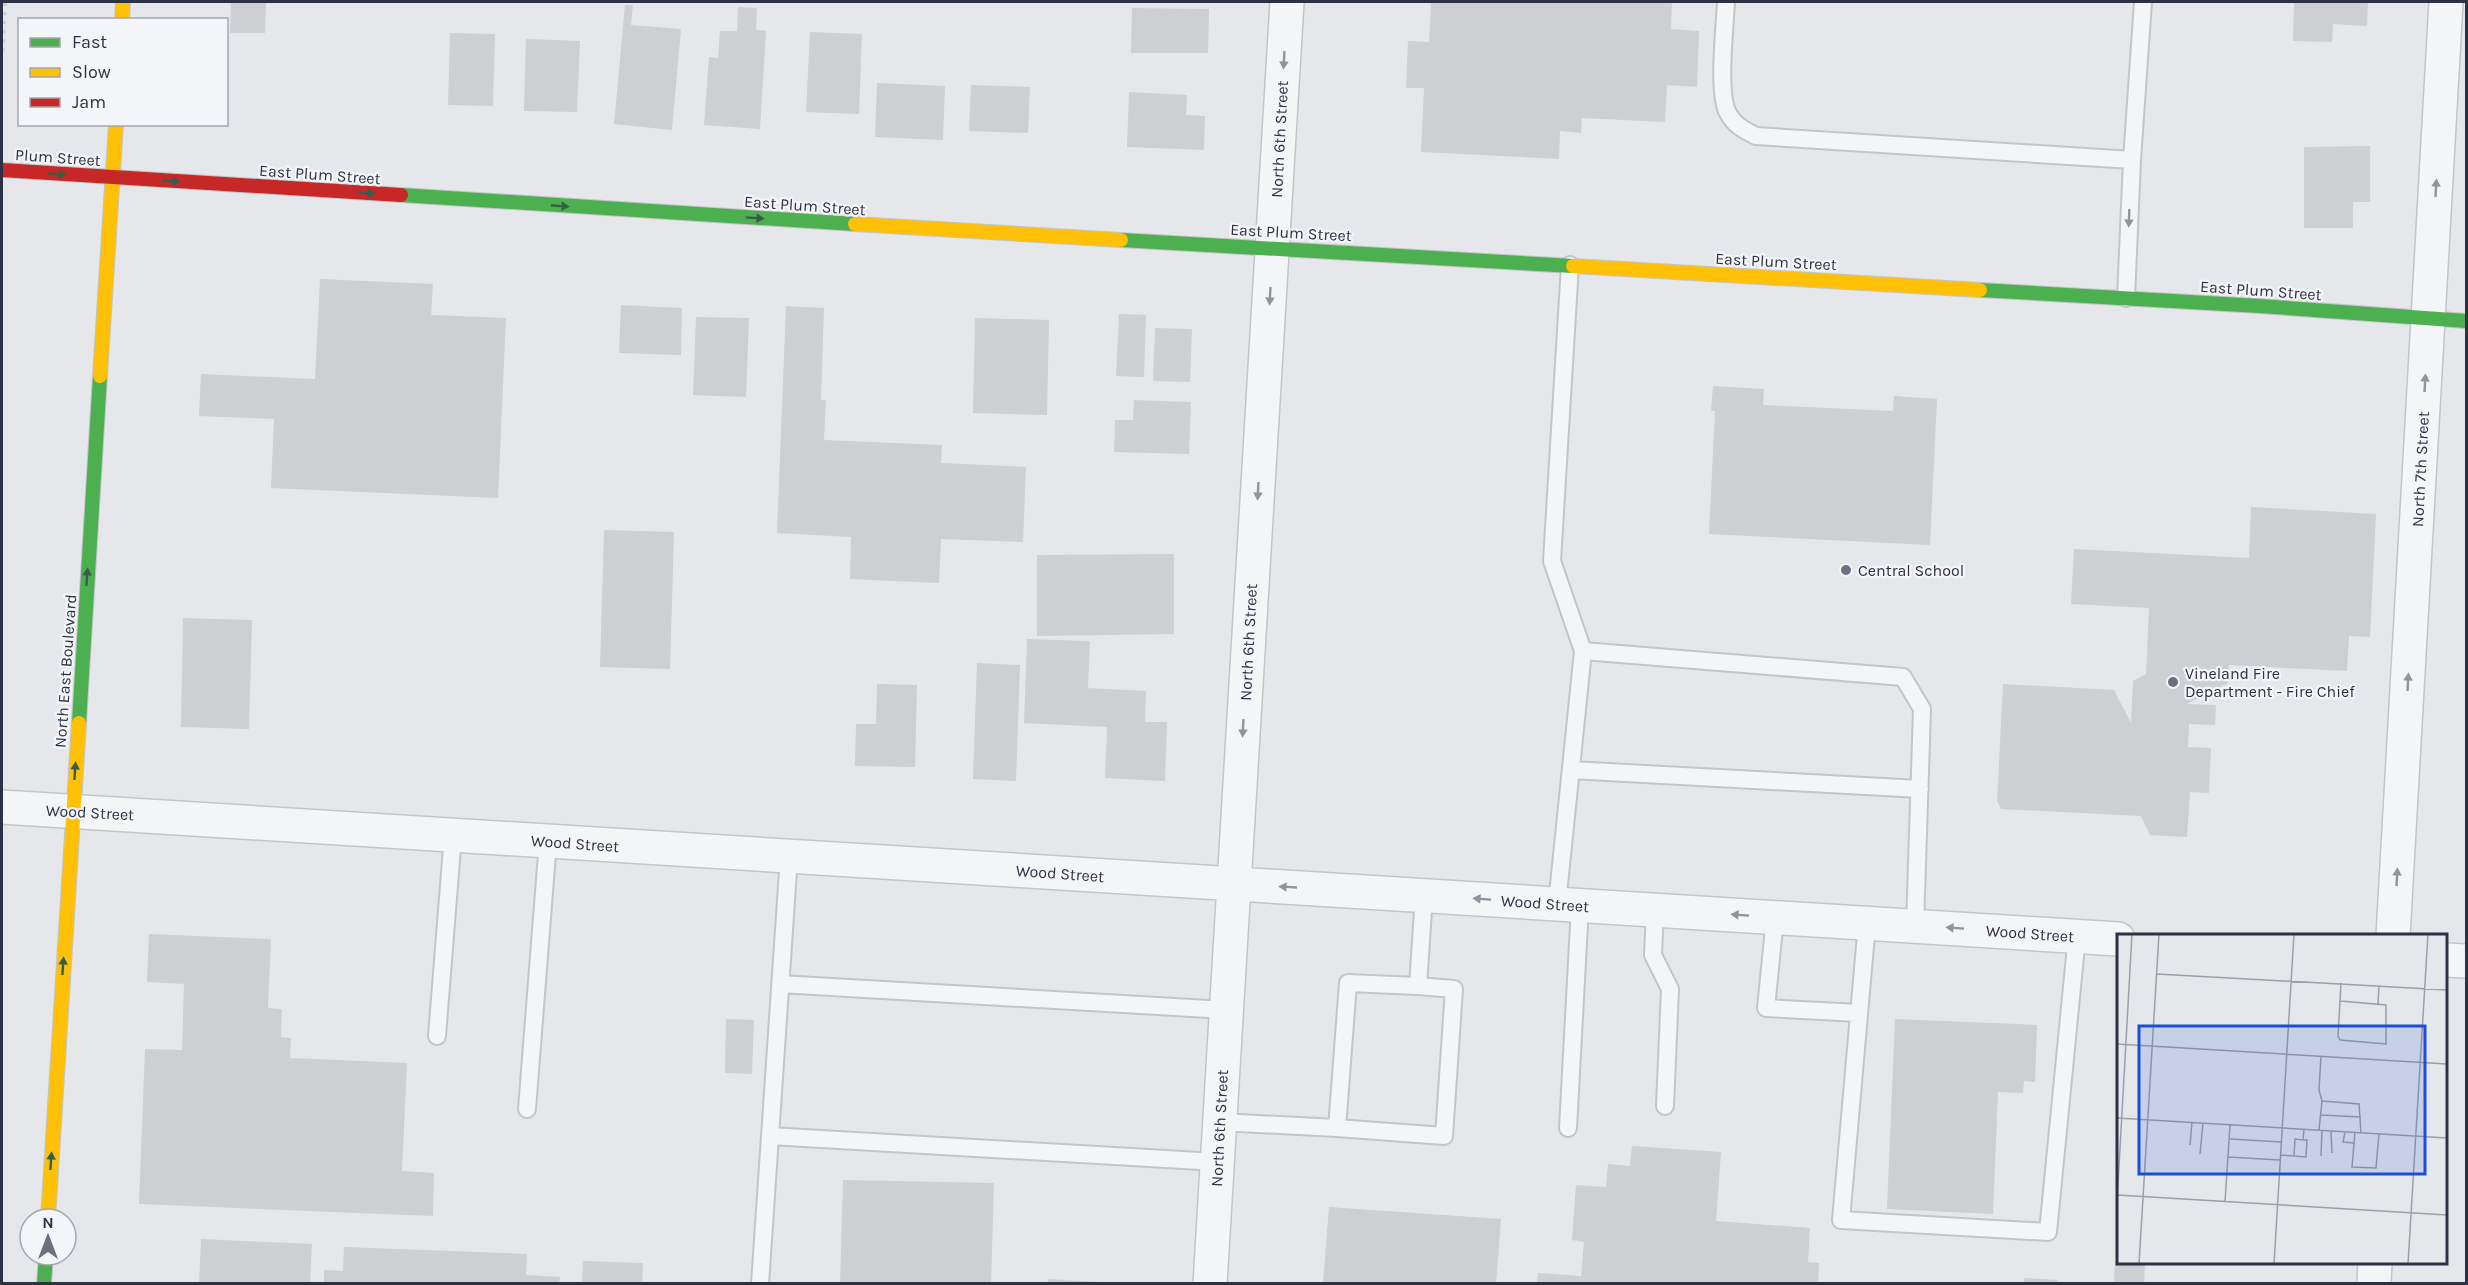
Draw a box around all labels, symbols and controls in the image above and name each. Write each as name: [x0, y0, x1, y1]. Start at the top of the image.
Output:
legend: [18, 18, 228, 126]
text: Fast: [72, 31, 107, 53]
one-way arrow: [1279, 50, 1289, 69]
text: Slow: [72, 61, 111, 83]
street label: North 6th Street: [1267, 80, 1292, 198]
text: Jam: [72, 91, 106, 113]
street label: Plum Street: [15, 145, 101, 170]
street label: East Plum Street: [259, 161, 381, 188]
one-way arrow: [48, 169, 67, 178]
one-way arrow: [161, 176, 180, 185]
one-way arrow: [2431, 179, 2441, 198]
one-way arrow: [356, 189, 375, 198]
street label: East Plum Street: [744, 192, 866, 219]
one-way arrow: [551, 201, 570, 210]
one-way arrow: [2125, 209, 2134, 228]
one-way arrow: [745, 213, 764, 223]
street label: East Plum Street: [1230, 220, 1352, 245]
street label: East Plum Street: [1715, 249, 1837, 274]
street label: East Plum Street: [2200, 277, 2322, 304]
one-way arrow: [1265, 287, 1274, 306]
one-way arrow: [2420, 373, 2429, 392]
street label: North 7th Street: [2408, 411, 2433, 527]
one-way arrow: [1253, 482, 1262, 501]
place label: Central School: [1858, 561, 1964, 580]
marker: Central School: [1839, 563, 1853, 577]
one-way arrow: [83, 567, 92, 586]
street label: North 6th Street: [1236, 583, 1261, 701]
street label: North East Boulevard: [51, 593, 80, 749]
place label: Vineland Fire Department - Fire Chief: [2185, 664, 2355, 701]
one-way arrow: [2403, 673, 2412, 692]
marker: Vineland Fire Department - Fire Chief: [2166, 675, 2180, 689]
one-way arrow: [1239, 718, 1248, 737]
one-way arrow: [71, 762, 80, 781]
street label: Wood Street: [45, 801, 135, 824]
street label: Wood Street: [530, 831, 620, 856]
street label: Wood Street: [1015, 861, 1105, 886]
one-way arrow: [2392, 868, 2401, 887]
one-way arrow: [1278, 883, 1297, 892]
street label: Wood Street: [1500, 891, 1590, 916]
one-way arrow: [1473, 895, 1492, 904]
one-way arrow: [1730, 911, 1749, 920]
street label: Wood Street: [1985, 921, 2075, 946]
one-way arrow: [1946, 924, 1965, 933]
inset map: [2117, 934, 2447, 1264]
one-way arrow: [59, 956, 68, 975]
street label: North 6th Street: [1207, 1069, 1232, 1187]
one-way arrow: [47, 1151, 56, 1170]
north arrow: [18, 1207, 78, 1267]
text: N: [42, 1213, 54, 1232]

